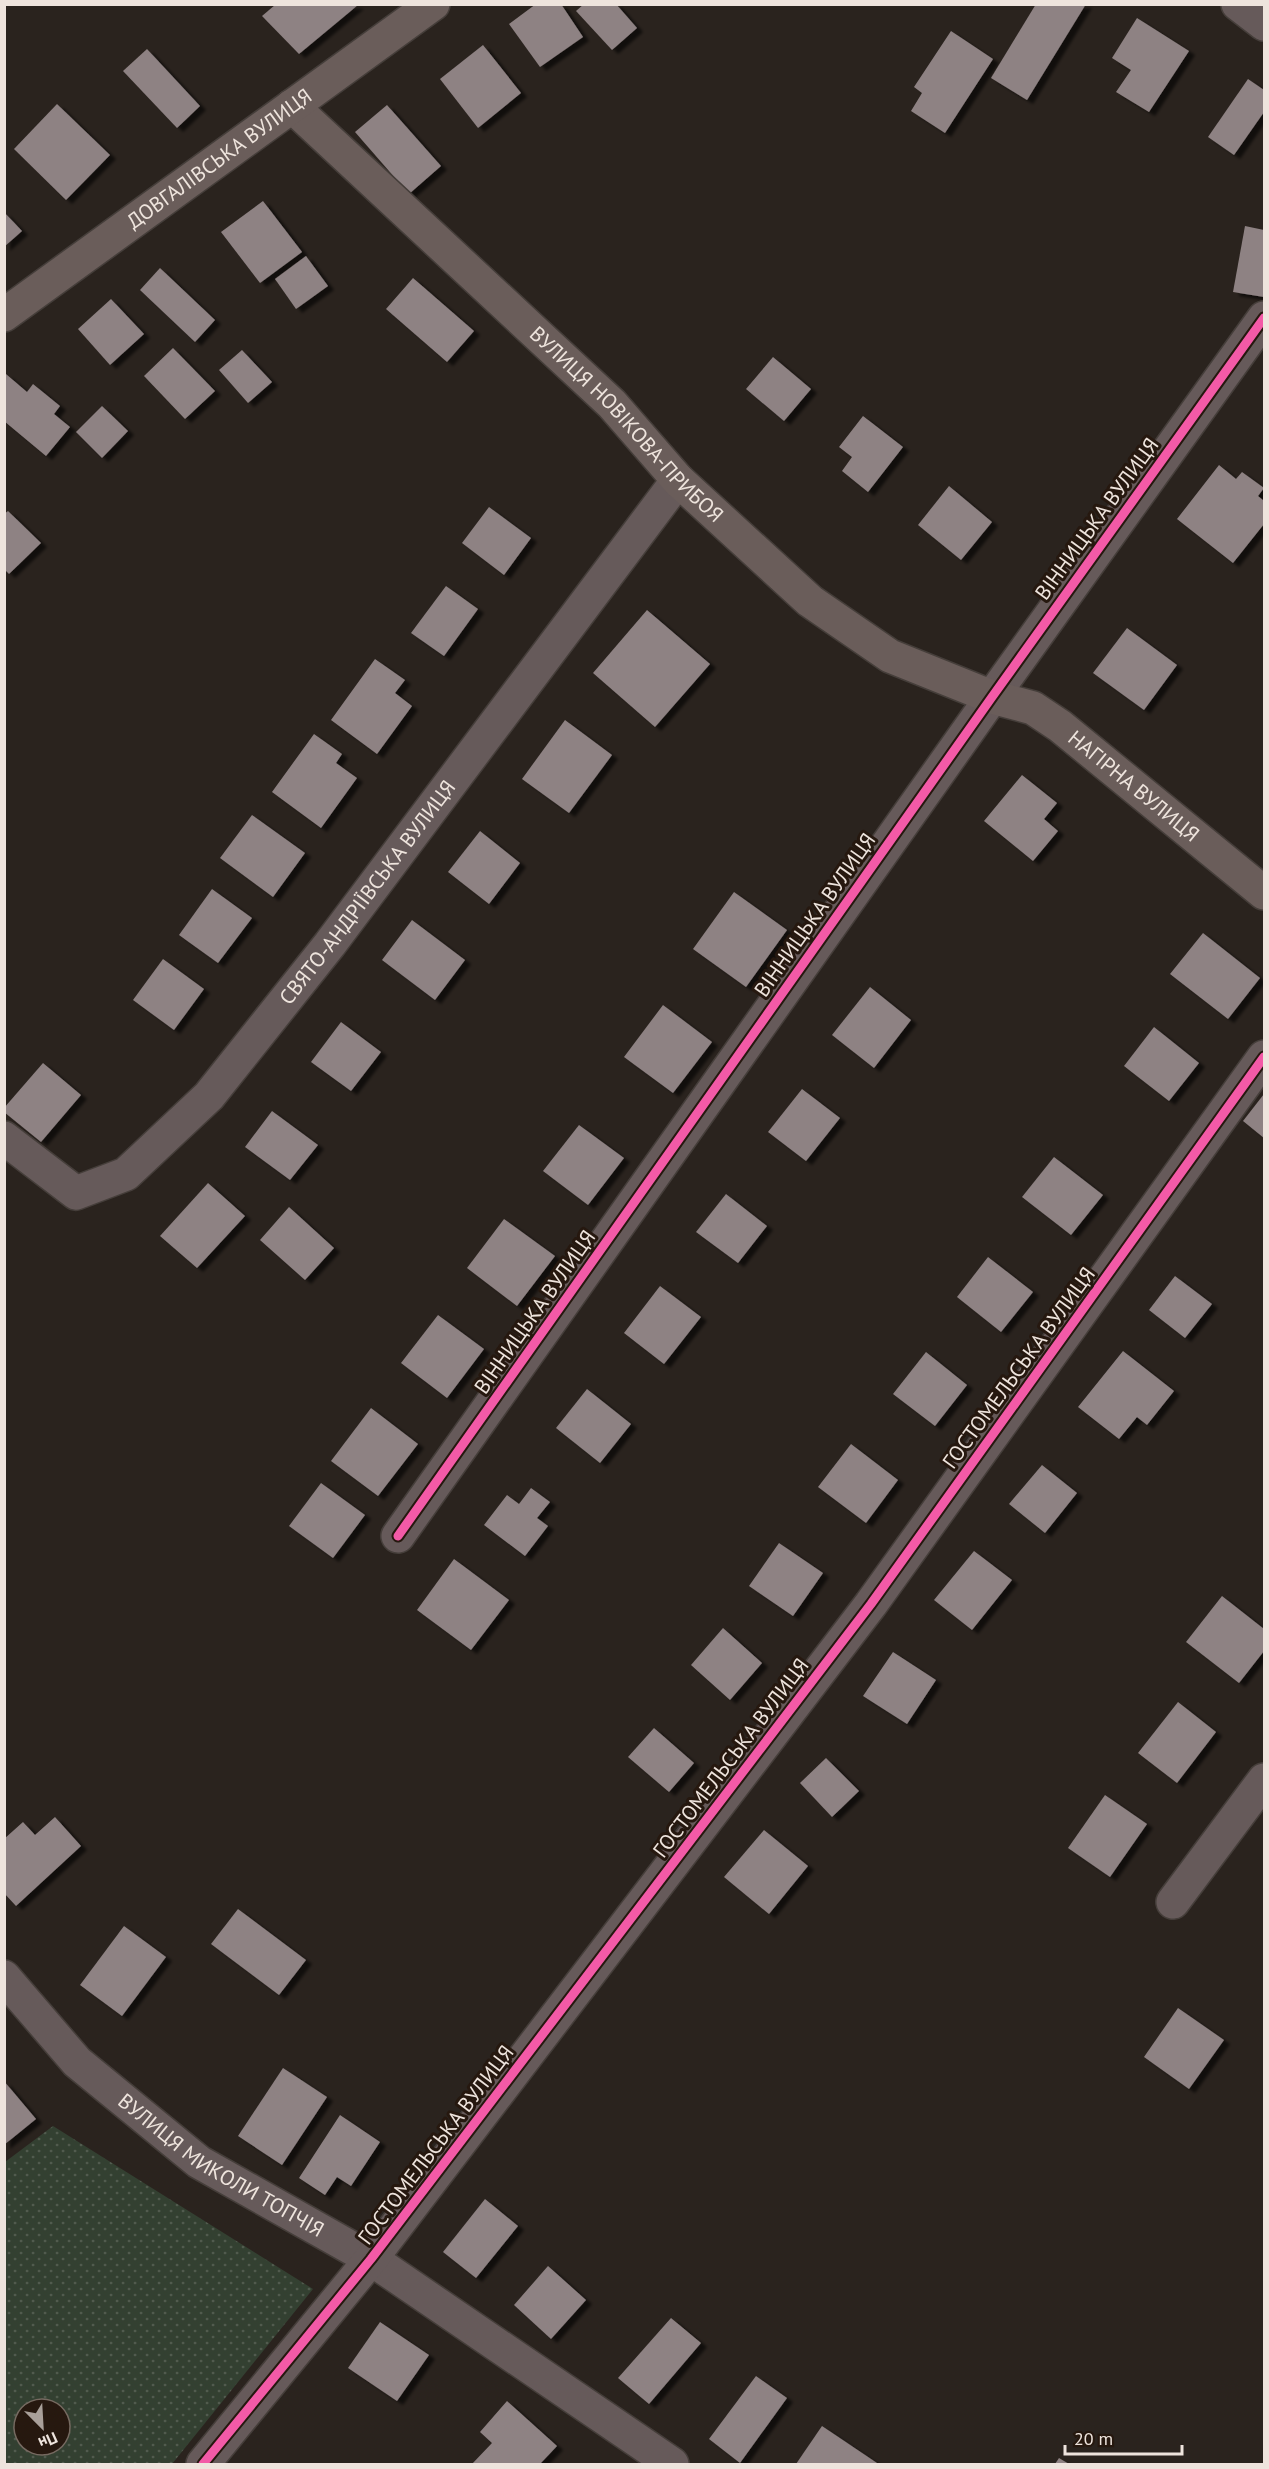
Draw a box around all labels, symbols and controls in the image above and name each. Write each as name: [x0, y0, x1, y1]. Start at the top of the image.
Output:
street label: ДОВГАЛІВСЬКА ВУЛИЦЯ: [121, 82, 317, 235]
street label: ВУЛИЦЯ НОВІКОВА-ПРИБОЯ: [524, 320, 729, 528]
street label: ВІННИЦЬКА ВУЛИЦЯ: [1029, 432, 1164, 605]
street label: НАГІРНА ВУЛИЦЯ: [1063, 724, 1205, 848]
street label: СВЯТО-АНДРІЇВСЬКА ВУЛИЦЯ: [273, 774, 461, 1010]
street label: ВІННИЦЬКА ВУЛИЦЯ: [748, 828, 881, 1002]
street label: ВІННИЦЬКА ВУЛИЦЯ: [468, 1225, 601, 1399]
street label: ГОСТОМЕЛЬСЬКА ВУЛИЦЯ: [936, 1262, 1101, 1474]
street label: ГОСТОМЕЛЬСЬКА ВУЛИЦЯ: [647, 1653, 814, 1863]
street label: ГОСТОМЕЛЬСЬКА ВУЛИЦЯ: [352, 2040, 519, 2250]
street label: ВУЛИЦЯ МИКОЛИ ТОПЧІЯ: [113, 2087, 329, 2243]
north arrow: [12, 2397, 72, 2457]
scale bar: [1065, 2418, 1182, 2456]
text: 20 m: [1074, 2427, 1113, 2450]
text: Пн: [35, 2428, 61, 2454]

